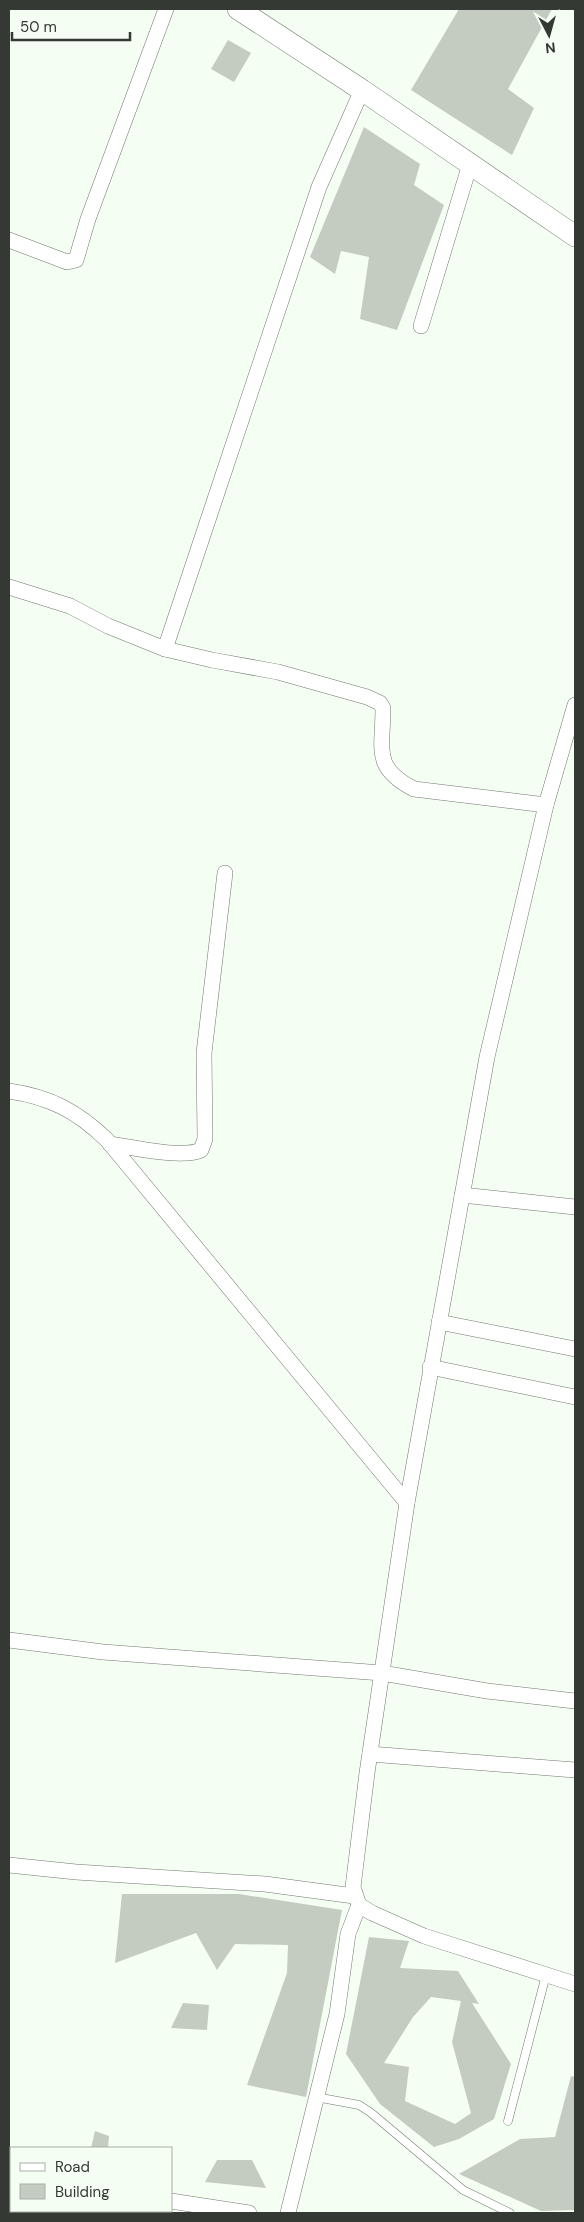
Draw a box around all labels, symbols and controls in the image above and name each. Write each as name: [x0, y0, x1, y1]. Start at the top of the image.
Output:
scale bar: [12, 10, 130, 42]
north arrow: [524, 10, 574, 60]
text: 50 m: [20, 17, 57, 37]
text: N: [544, 38, 556, 57]
legend: [10, 2147, 172, 2212]
text: Road: [55, 2157, 90, 2177]
text: Building: [55, 2182, 110, 2202]

